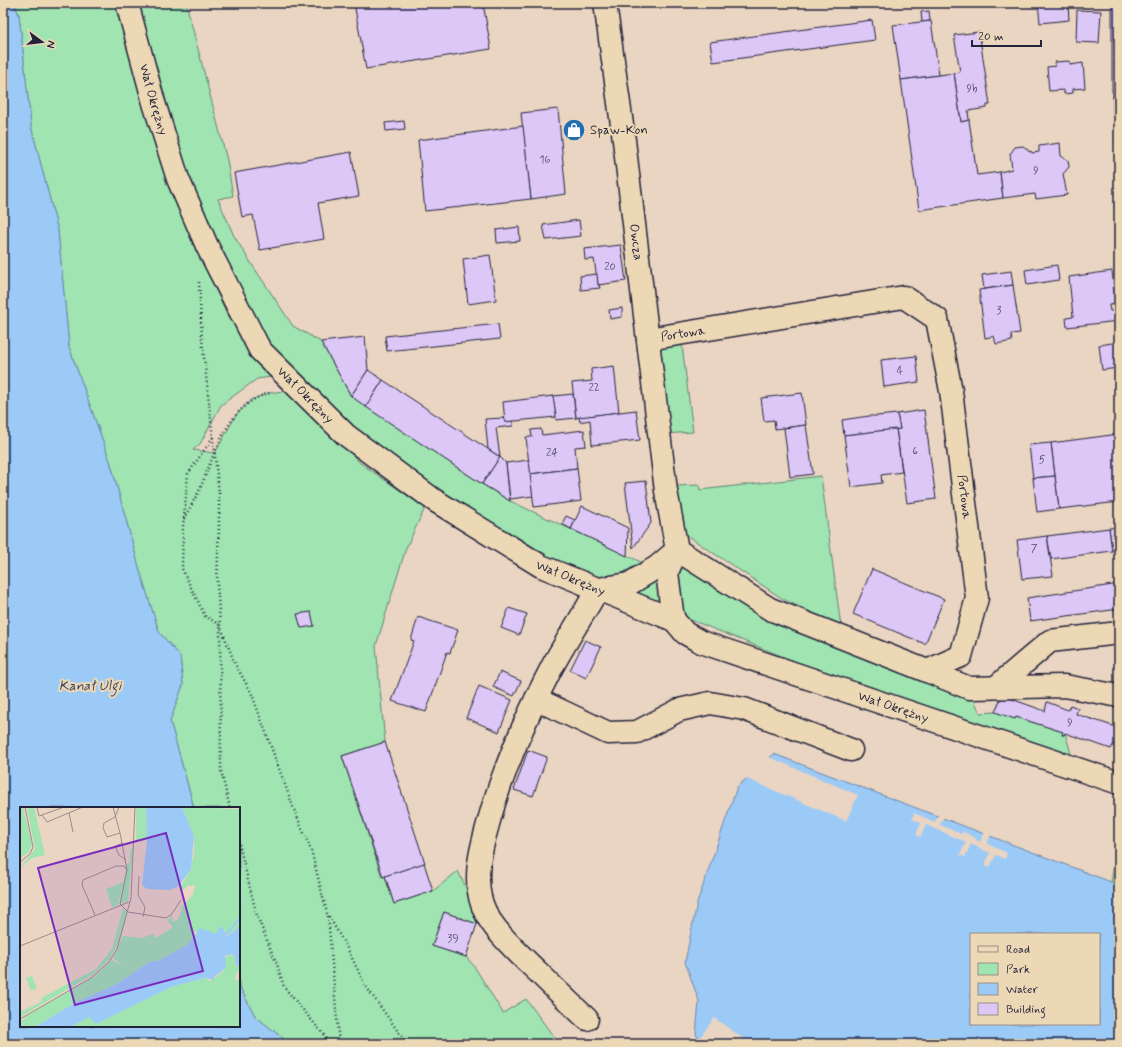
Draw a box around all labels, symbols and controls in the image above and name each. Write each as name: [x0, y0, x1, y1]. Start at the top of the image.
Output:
north arrow: [22, 22, 62, 62]
scale bar: [972, 22, 1041, 48]
text: 20 m: [978, 29, 1004, 45]
text: N: [43, 39, 58, 50]
street label: Wał Okrężny: [135, 62, 172, 137]
house number: 9b: [967, 82, 977, 96]
shop icon: Spaw-Kon: [561, 117, 587, 143]
place label: Spaw-Kon: [590, 122, 648, 139]
house number: 16: [540, 153, 551, 167]
house number: 9: [1033, 164, 1039, 178]
street label: Owcza: [626, 223, 647, 261]
house number: 20: [604, 260, 616, 274]
house number: 3: [997, 304, 1002, 318]
street label: Portowa: [660, 322, 707, 346]
street label: Wał Okrężny: [273, 363, 338, 427]
house number: 4: [897, 364, 904, 378]
house number: 22: [588, 381, 600, 395]
house number: 6: [912, 444, 918, 458]
house number: 24: [546, 446, 558, 460]
house number: 5: [1039, 453, 1046, 467]
street label: Portowa: [953, 474, 975, 520]
house number: 7: [1031, 542, 1038, 556]
street label: Wał Okrężny: [533, 556, 608, 600]
water label: Kanał Ulgi: [59, 677, 123, 697]
street label: Wał Okrężny: [856, 687, 931, 727]
house number: 9: [1067, 716, 1073, 730]
inset map: [20, 807, 240, 1027]
house number: 39: [447, 932, 459, 946]
legend: [970, 933, 1100, 1025]
text: Road: [1006, 942, 1030, 958]
text: Park: [1006, 962, 1030, 978]
text: Water: [1006, 982, 1038, 998]
text: Building: [1006, 1002, 1046, 1019]

